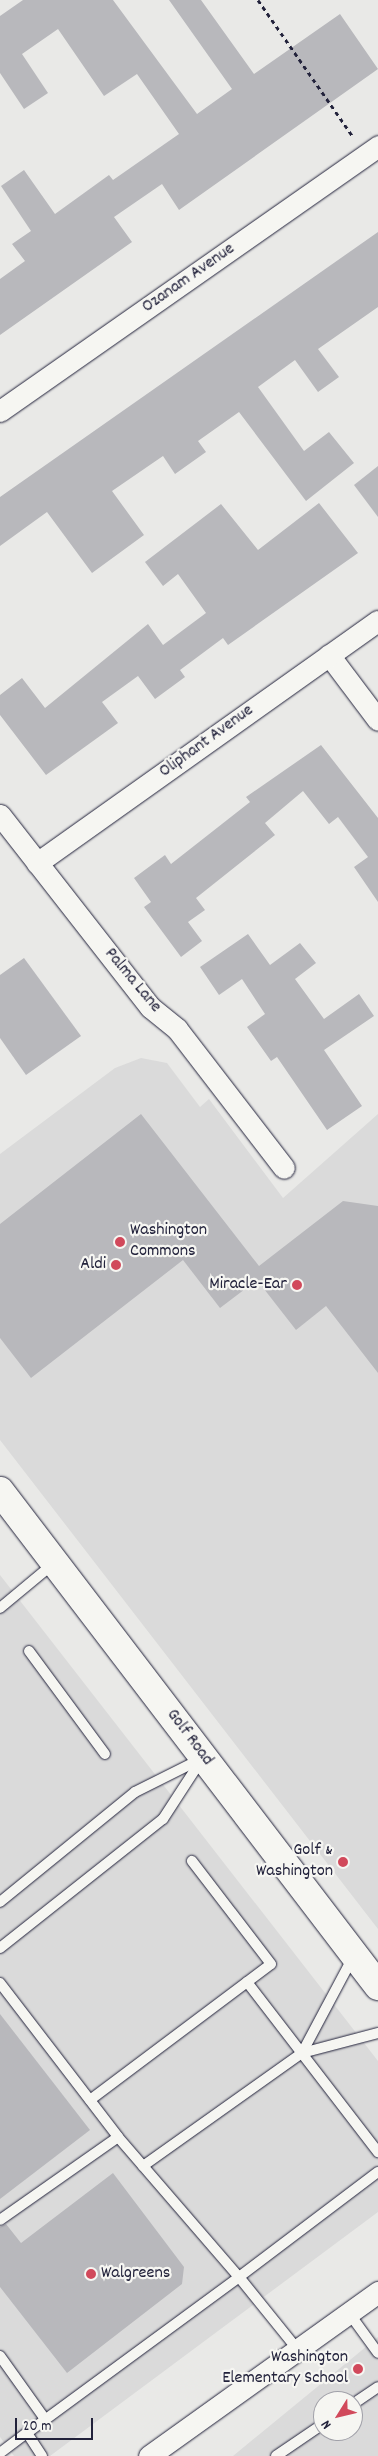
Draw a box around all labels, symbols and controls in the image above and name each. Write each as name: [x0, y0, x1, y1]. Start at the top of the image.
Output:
street label: Ozanam Avenue: [139, 239, 239, 319]
street label: Oliphant Avenue: [156, 701, 258, 783]
street label: Palma Lane: [99, 944, 165, 1018]
place label: Washington Commons: [130, 1221, 207, 1264]
marker: Washington Commons: [114, 1236, 126, 1248]
place label: Aldi: [80, 1254, 106, 1276]
marker: Aldi: [110, 1259, 122, 1271]
place label: Miracle-Ear: [209, 1274, 287, 1296]
marker: Miracle-Ear: [291, 1279, 303, 1291]
street label: Golf Road: [161, 1705, 217, 1771]
place label: Golf & Washington: [256, 1841, 333, 1884]
marker: Golf & Washington: [337, 1856, 349, 1868]
place label: Walgreens: [101, 2263, 170, 2285]
marker: Walgreens: [85, 2268, 97, 2280]
place label: Washington Elementary School: [222, 2348, 348, 2390]
marker: Washington Elementary School: [352, 2363, 364, 2375]
north arrow: [313, 2391, 363, 2441]
scale bar: [18, 2408, 95, 2440]
text: 20 m: [23, 2416, 51, 2438]
text: N: [317, 2416, 337, 2433]

